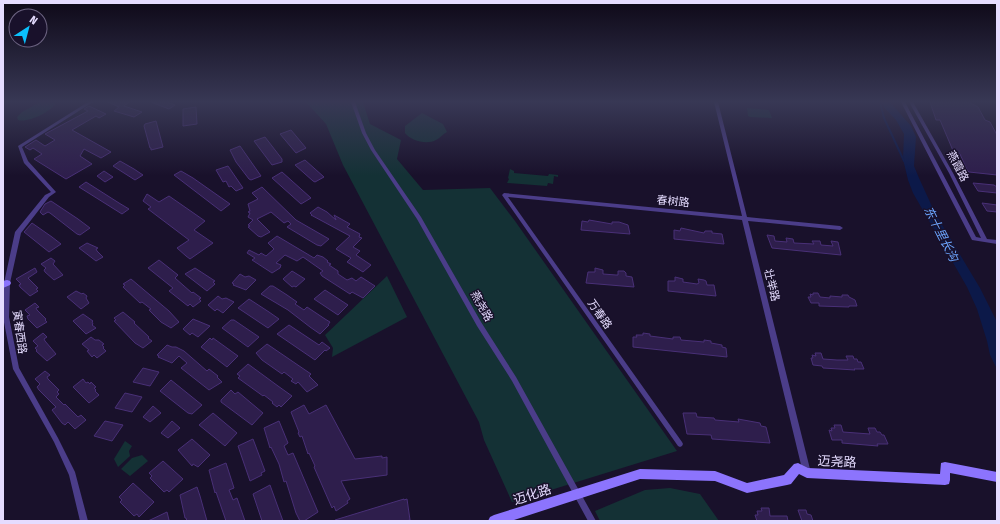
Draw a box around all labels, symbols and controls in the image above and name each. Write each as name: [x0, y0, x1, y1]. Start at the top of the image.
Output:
north arrow: [8, 8, 48, 48]
text: N: [27, 13, 40, 28]
street label: 燕霞路: [944, 149, 971, 184]
street label: 春树路: [656, 194, 690, 209]
water label: 东十里长沟: [921, 204, 962, 266]
street label: 壮举路: [761, 268, 782, 303]
street label: 燕尧路: [468, 289, 495, 324]
street label: 万春路: [585, 297, 614, 332]
street label: 寅春西路: [10, 309, 29, 355]
street label: 迈尧路: [817, 453, 857, 470]
street label: 迈化路: [511, 481, 553, 508]

